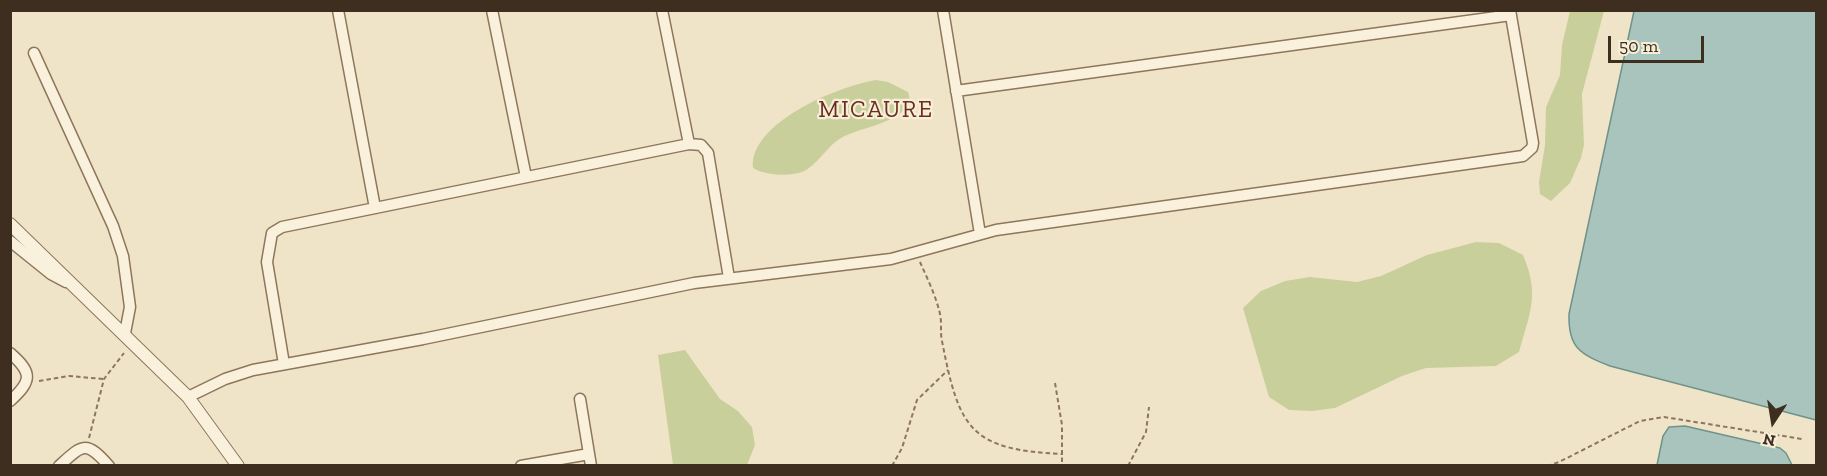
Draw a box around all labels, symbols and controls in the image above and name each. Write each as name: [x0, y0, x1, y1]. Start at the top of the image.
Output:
scale bar: [1611, 24, 1707, 62]
text: 50 m: [1619, 35, 1658, 57]
district label: MICAURE: [818, 96, 934, 124]
north arrow: [1743, 392, 1803, 452]
text: N: [1761, 430, 1777, 451]

